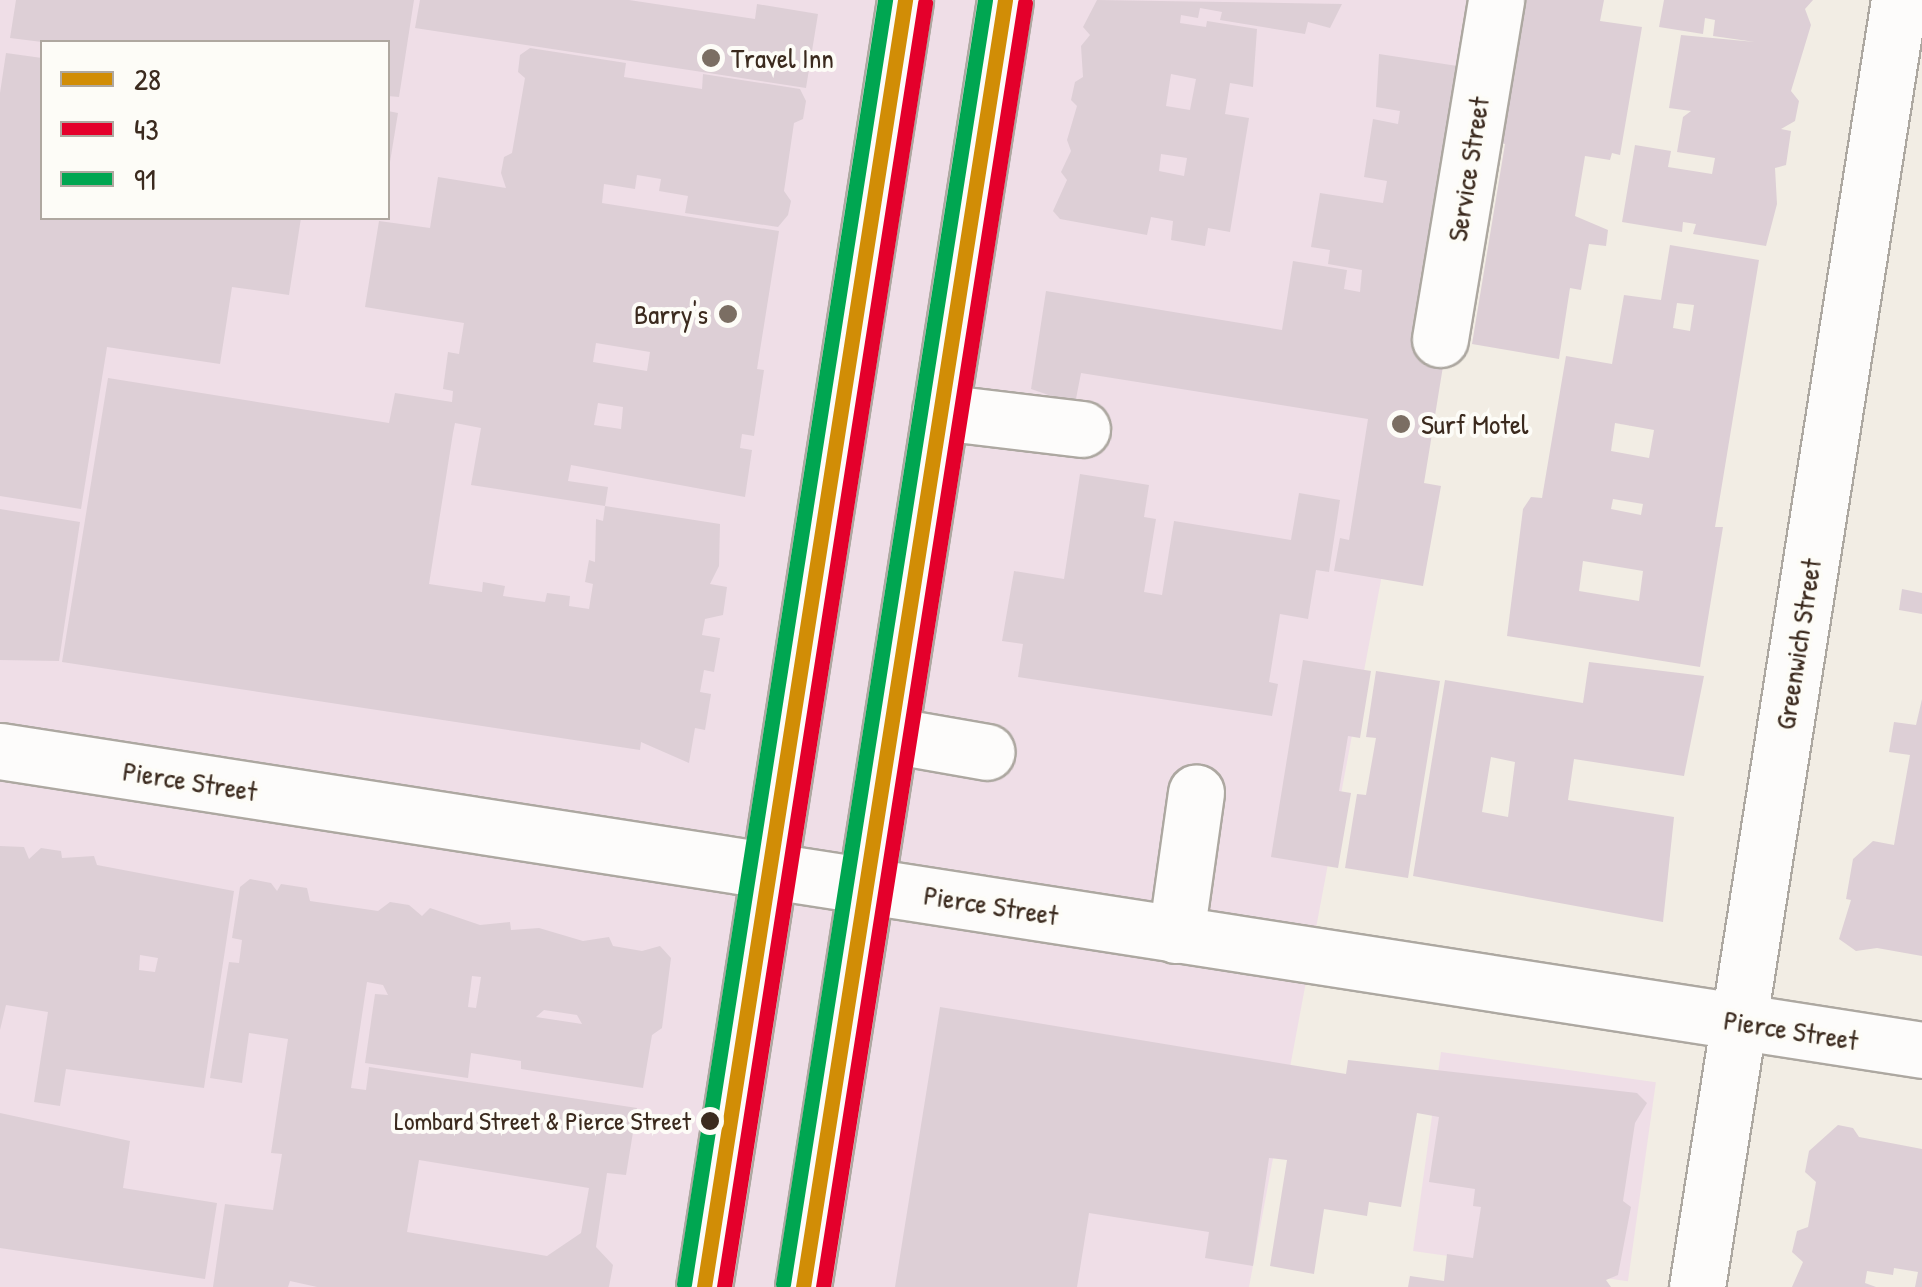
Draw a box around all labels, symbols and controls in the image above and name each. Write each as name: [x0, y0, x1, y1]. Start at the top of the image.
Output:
legend: [40, 40, 390, 220]
place label: Travel Inn: [731, 41, 834, 75]
marker: Travel Inn: [700, 47, 722, 69]
text: 28: [134, 59, 161, 99]
street label: Service Street: [1440, 94, 1496, 244]
text: 43: [134, 109, 159, 149]
text: 91: [134, 159, 156, 199]
place label: Barry's: [634, 297, 708, 331]
marker: Barry's: [717, 303, 739, 325]
place label: Surf Motel: [1421, 407, 1528, 441]
marker: Surf Motel: [1390, 413, 1412, 435]
street label: Greenwich Street: [1768, 556, 1828, 732]
street label: Pierce Street: [121, 754, 259, 808]
street label: Pierce Street: [922, 878, 1060, 932]
street label: Pierce Street: [1722, 1003, 1860, 1057]
place label: Lombard Street & Pierce Street: [394, 1105, 691, 1137]
marker: Lombard Street & Pierce Street: [700, 1111, 720, 1131]

